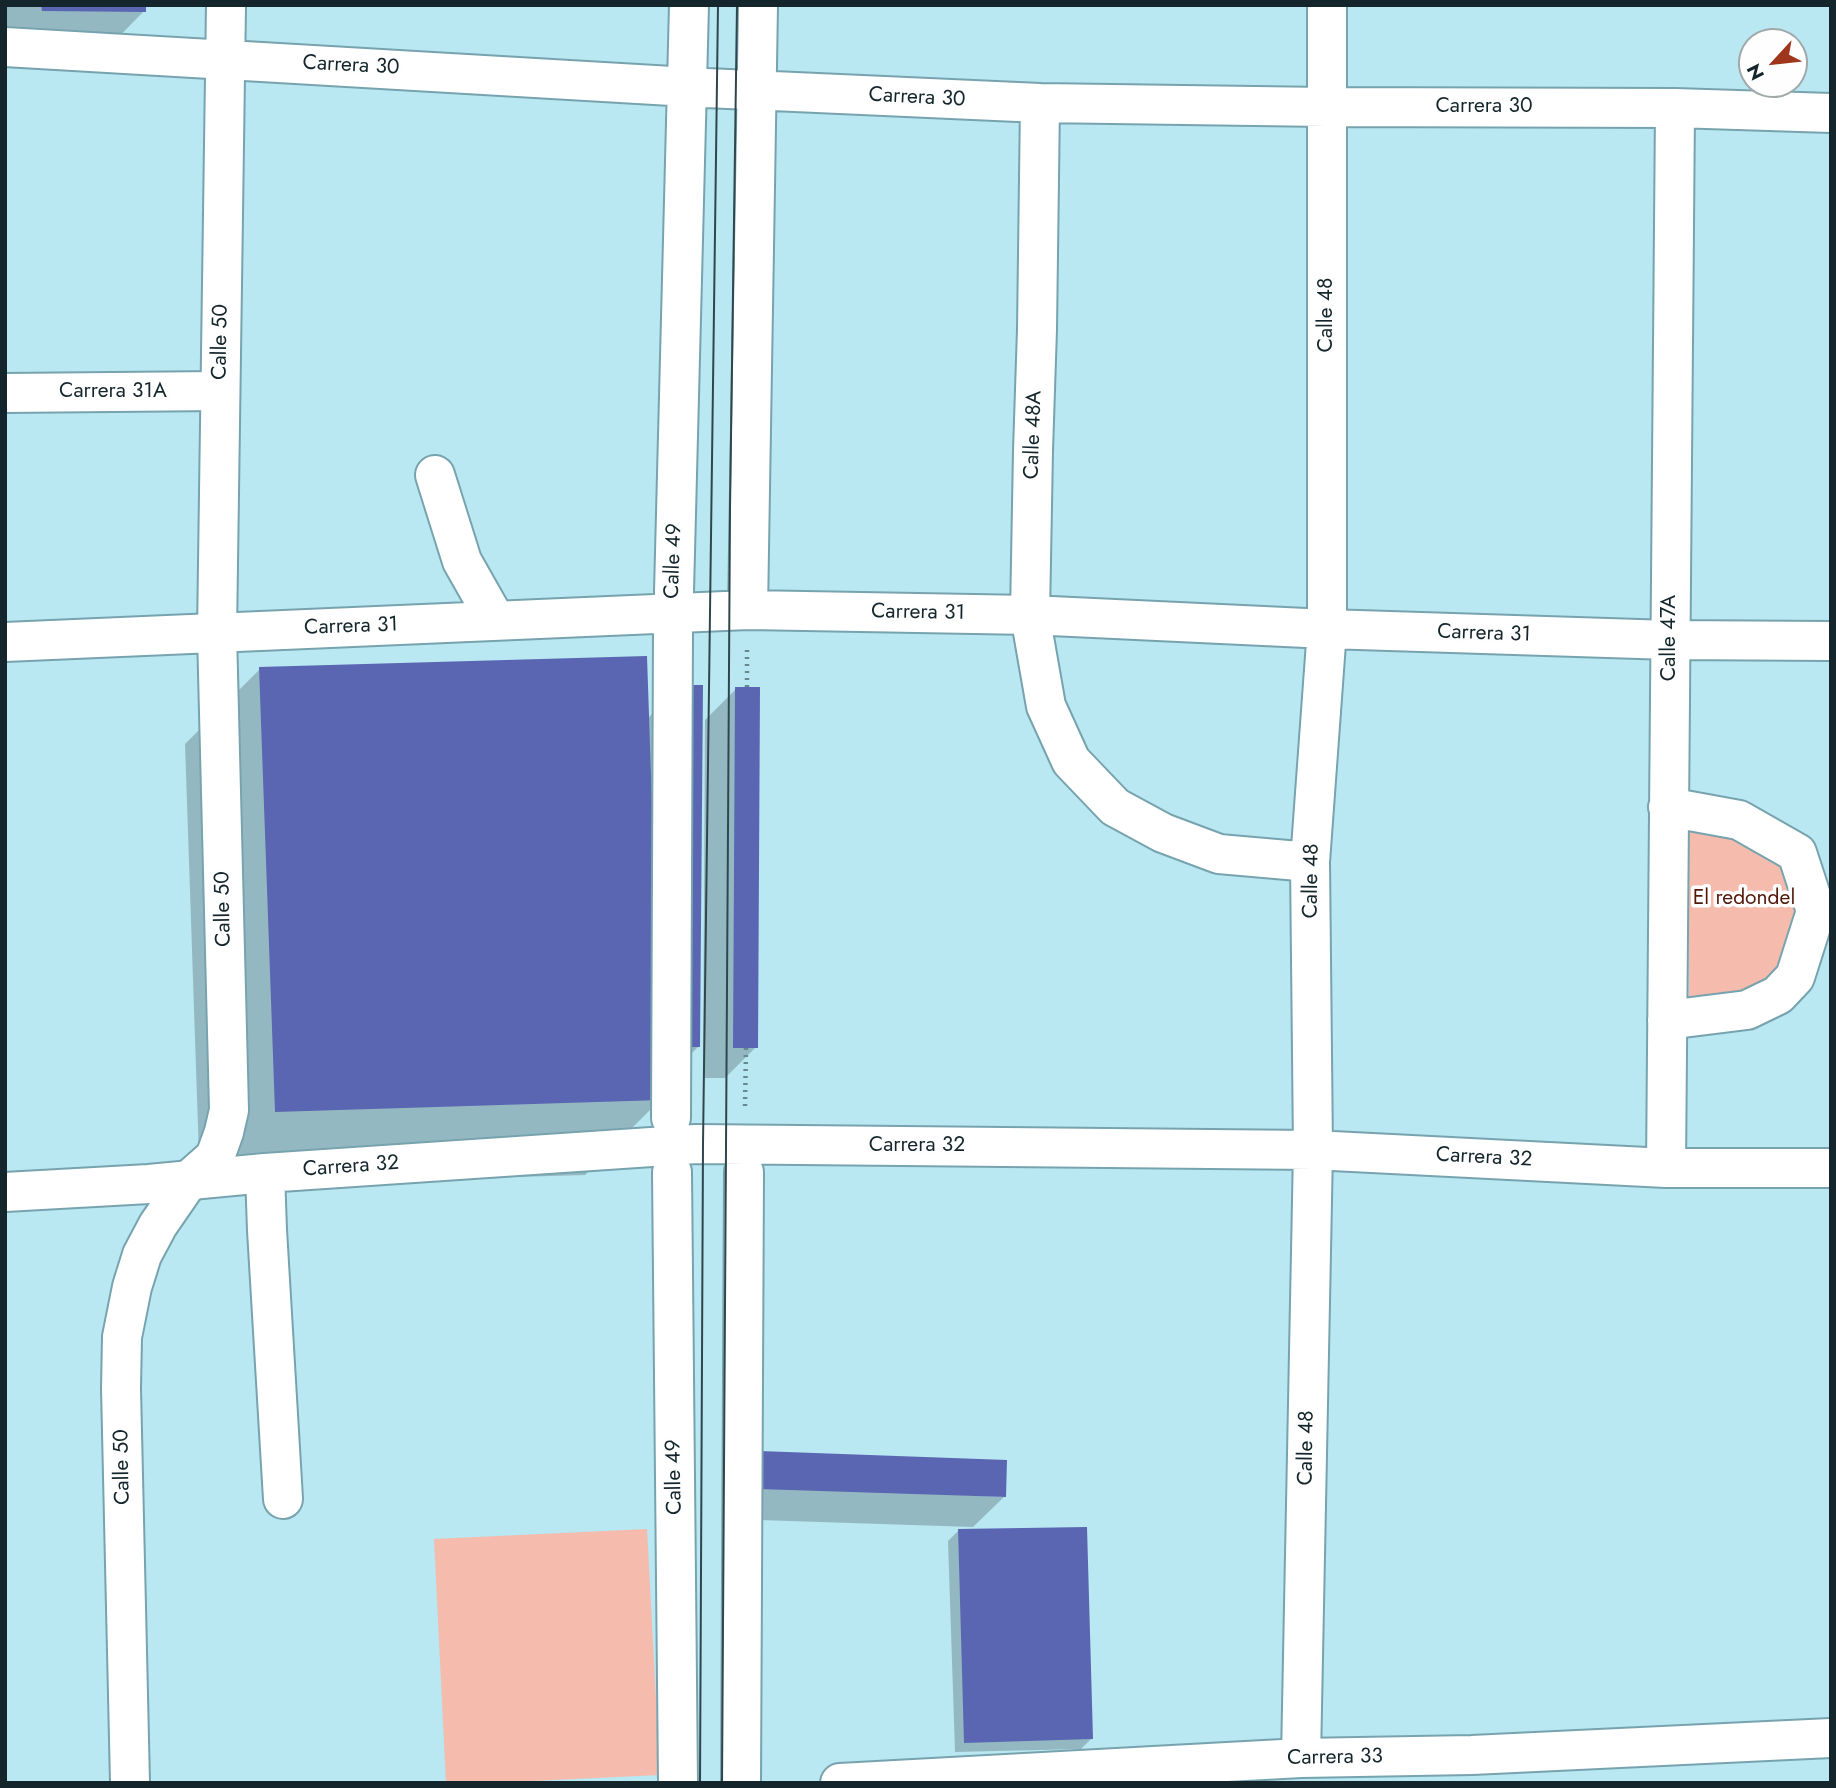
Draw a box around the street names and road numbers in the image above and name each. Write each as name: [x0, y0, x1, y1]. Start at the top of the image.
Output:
street label: Carrera 30: [302, 51, 400, 81]
street label: Carrera 30: [868, 83, 966, 113]
street label: Carrera 30: [1435, 94, 1533, 120]
street label: Calle 48: [1314, 278, 1340, 352]
street label: Calle 50: [208, 304, 234, 380]
street label: Carrera 31A: [59, 379, 167, 405]
street label: Calle 48A: [1020, 390, 1048, 480]
street label: Calle 49: [660, 523, 688, 599]
street label: Calle 47A: [1657, 595, 1683, 681]
street label: Carrera 31: [871, 600, 965, 626]
street label: Carrera 31: [304, 613, 398, 641]
street label: Carrera 31: [1437, 620, 1531, 648]
street label: Calle 48: [1299, 843, 1325, 919]
street label: Calle 50: [211, 871, 237, 947]
street label: Carrera 32: [869, 1133, 965, 1159]
street label: Carrera 32: [1435, 1143, 1533, 1173]
street label: Carrera 32: [302, 1151, 400, 1183]
street label: Calle 48: [1294, 1410, 1320, 1486]
street label: Calle 50: [110, 1429, 136, 1505]
street label: Calle 49: [662, 1439, 688, 1515]
street label: Carrera 33: [1287, 1745, 1383, 1771]

